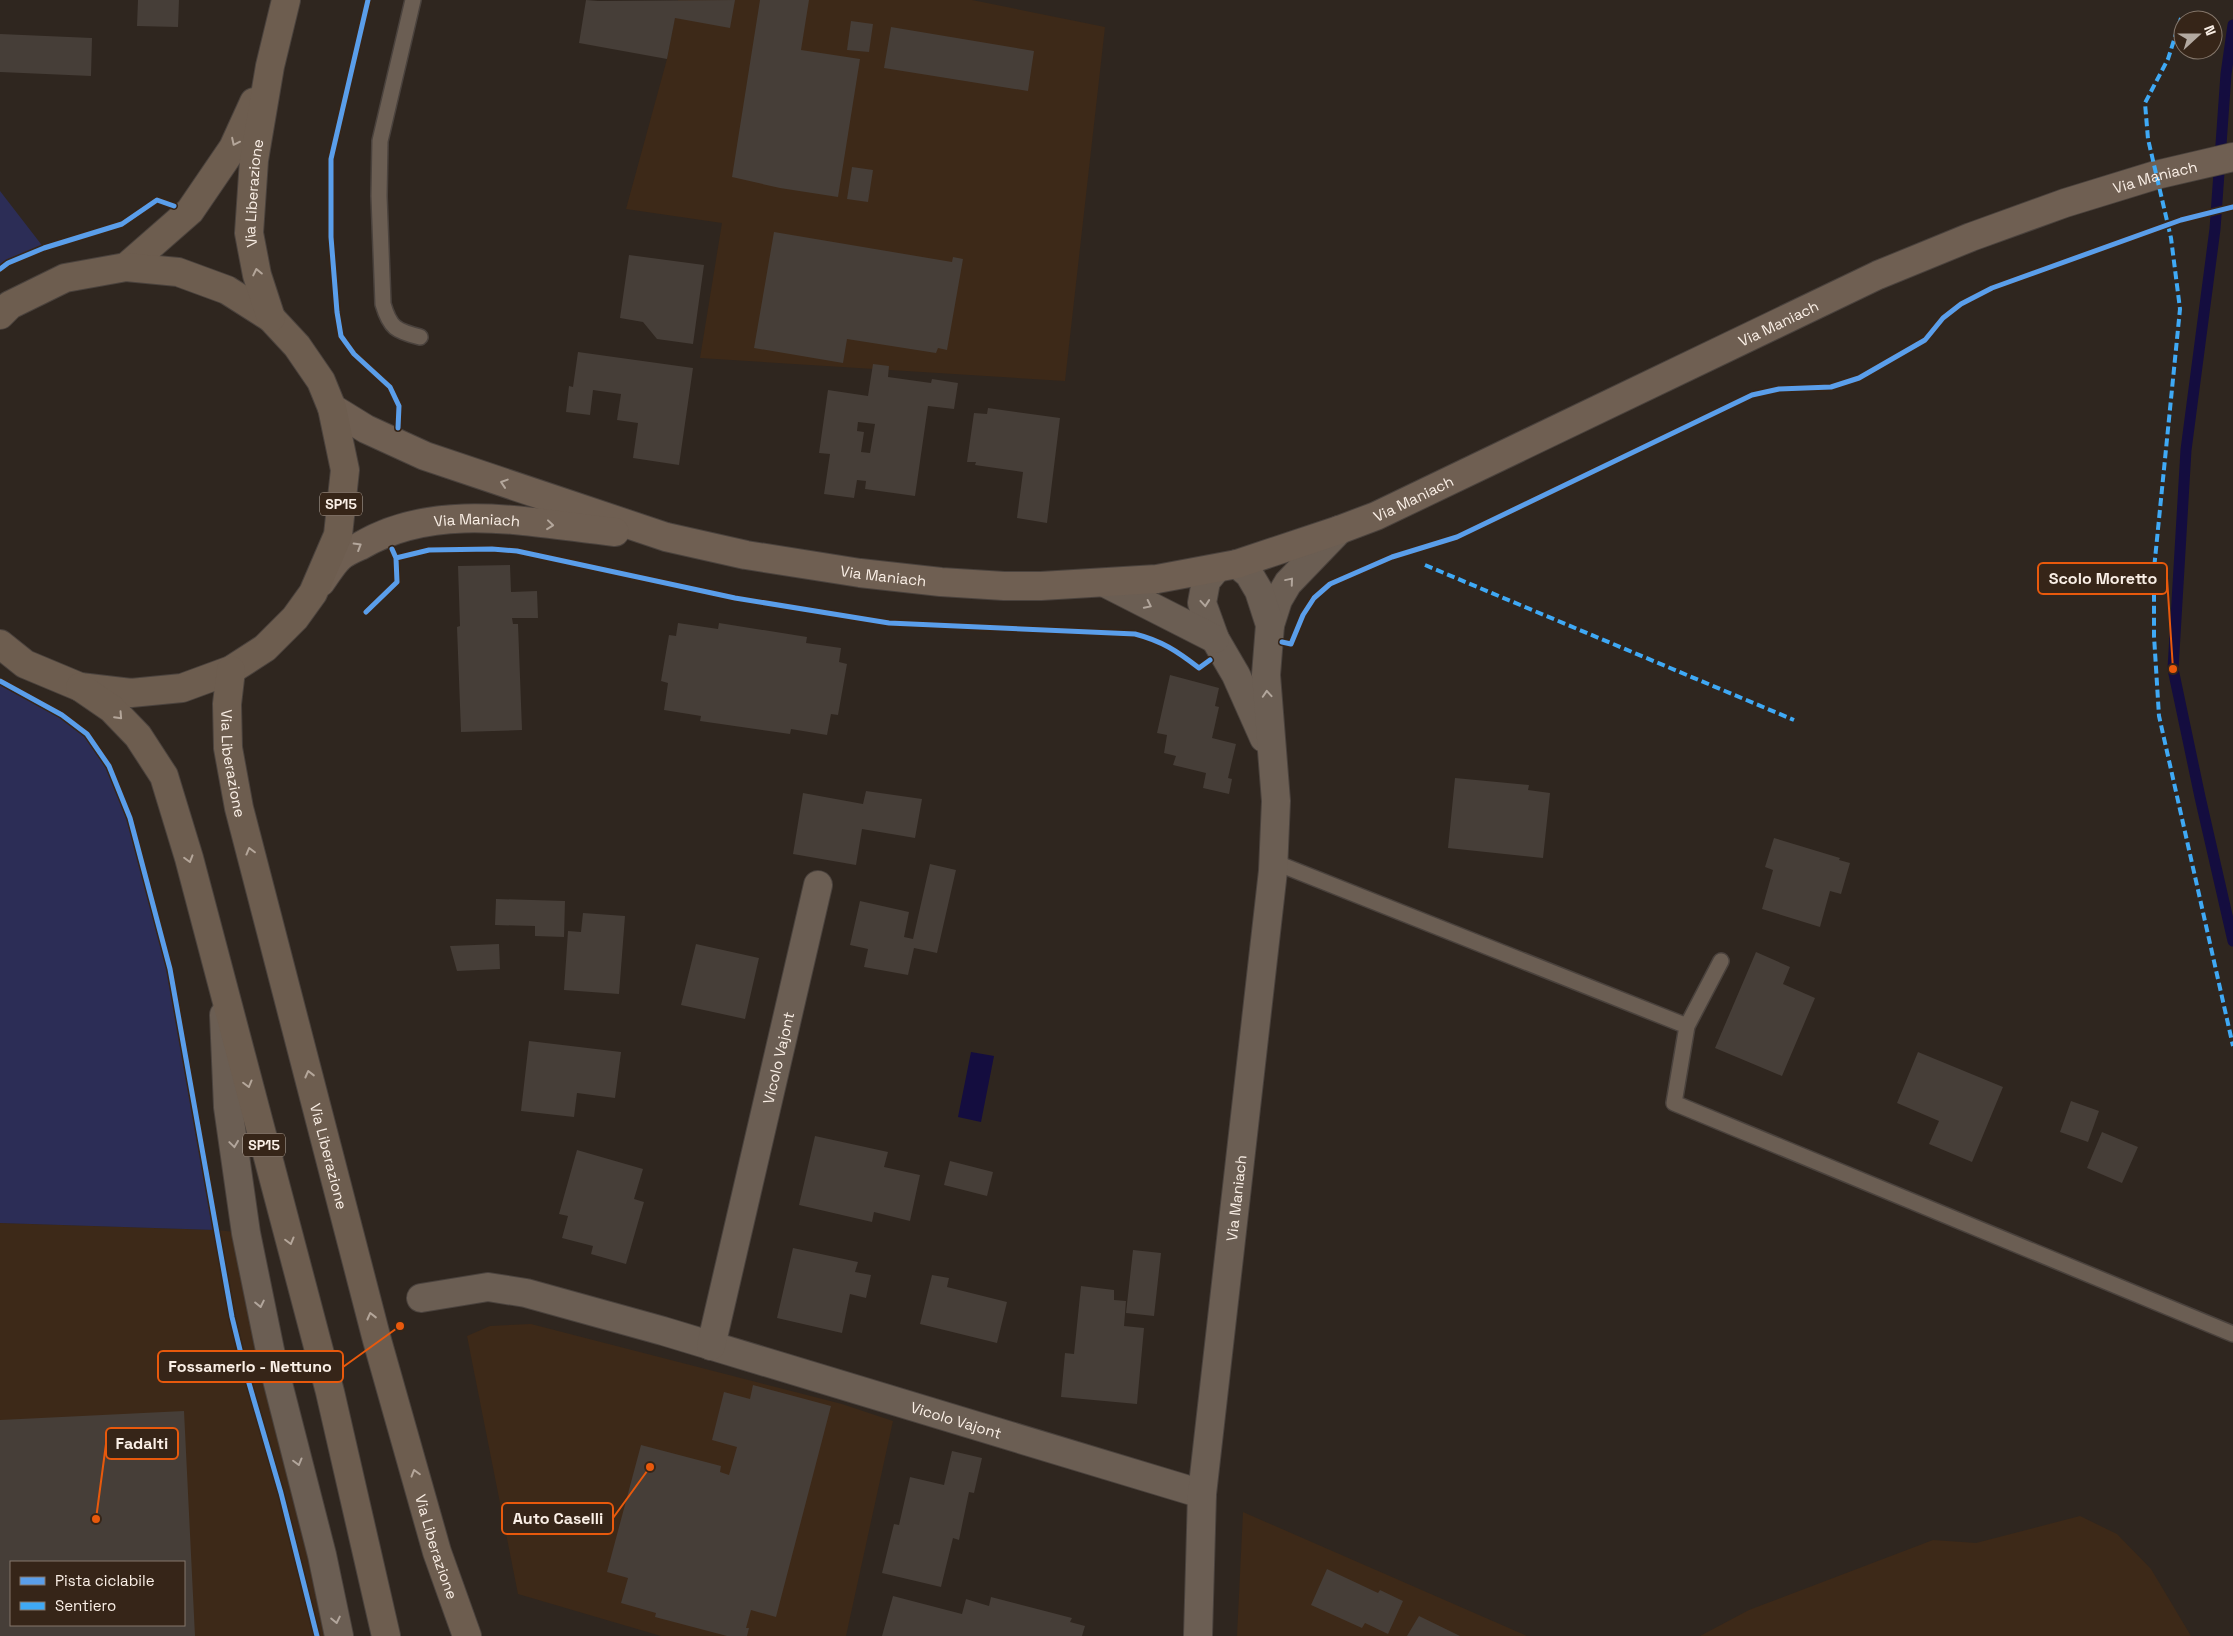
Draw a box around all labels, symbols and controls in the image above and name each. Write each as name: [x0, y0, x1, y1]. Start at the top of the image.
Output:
north arrow: [2173, 10, 2223, 60]
text: N: [2200, 23, 2220, 38]
one-way arrow: [231, 137, 241, 146]
street label: Via Liberazione: [239, 137, 267, 249]
street label: Via Maniach: [2111, 156, 2199, 197]
one-way arrow: [252, 267, 262, 276]
street label: Via Maniach: [1735, 296, 1821, 350]
street label: Via Maniach: [1370, 471, 1456, 525]
one-way arrow: [500, 478, 508, 488]
road number: SP15: [320, 492, 362, 516]
street label: Via Maniach: [433, 509, 521, 530]
one-way arrow: [546, 519, 554, 530]
one-way arrow: [352, 543, 361, 553]
street label: Via Maniach: [839, 561, 927, 590]
callout: Scolo Moretto: [2038, 563, 2167, 594]
text: Scolo Moretto: [2049, 568, 2157, 589]
one-way arrow: [1285, 578, 1293, 587]
one-way arrow: [1143, 599, 1152, 609]
one-way arrow: [1199, 599, 1210, 607]
one-way arrow: [1262, 690, 1273, 698]
street label: Via Liberazione: [218, 709, 251, 819]
one-way arrow: [113, 710, 122, 719]
one-way arrow: [246, 847, 256, 855]
one-way arrow: [183, 855, 193, 863]
street label: Vicolo Vajont: [758, 1010, 798, 1106]
one-way arrow: [304, 1071, 314, 1079]
one-way arrow: [242, 1080, 253, 1089]
street label: Via Liberazione: [306, 1101, 352, 1211]
road number: SP15: [243, 1134, 285, 1156]
one-way arrow: [228, 1140, 238, 1148]
street label: Via Maniach: [1221, 1154, 1250, 1242]
one-way arrow: [284, 1237, 295, 1246]
one-way arrow: [255, 1300, 265, 1309]
one-way arrow: [366, 1312, 377, 1321]
callout: Fossamerlo - Nettuno: [158, 1351, 343, 1382]
text: Fossamerlo - Nettuno: [168, 1356, 332, 1377]
street label: Vicolo Vajont: [909, 1397, 1004, 1442]
callout: Fadalti: [106, 1428, 178, 1459]
text: Fadalti: [116, 1433, 168, 1454]
one-way arrow: [292, 1458, 303, 1467]
one-way arrow: [410, 1469, 420, 1478]
street label: Via Liberazione: [412, 1492, 463, 1602]
callout: Auto Caselli: [502, 1503, 613, 1534]
text: Auto Caselli: [513, 1508, 603, 1529]
legend: [10, 1561, 185, 1626]
text: Pista ciclabile: [55, 1571, 155, 1590]
text: Sentiero: [55, 1596, 116, 1615]
one-way arrow: [330, 1616, 341, 1624]

